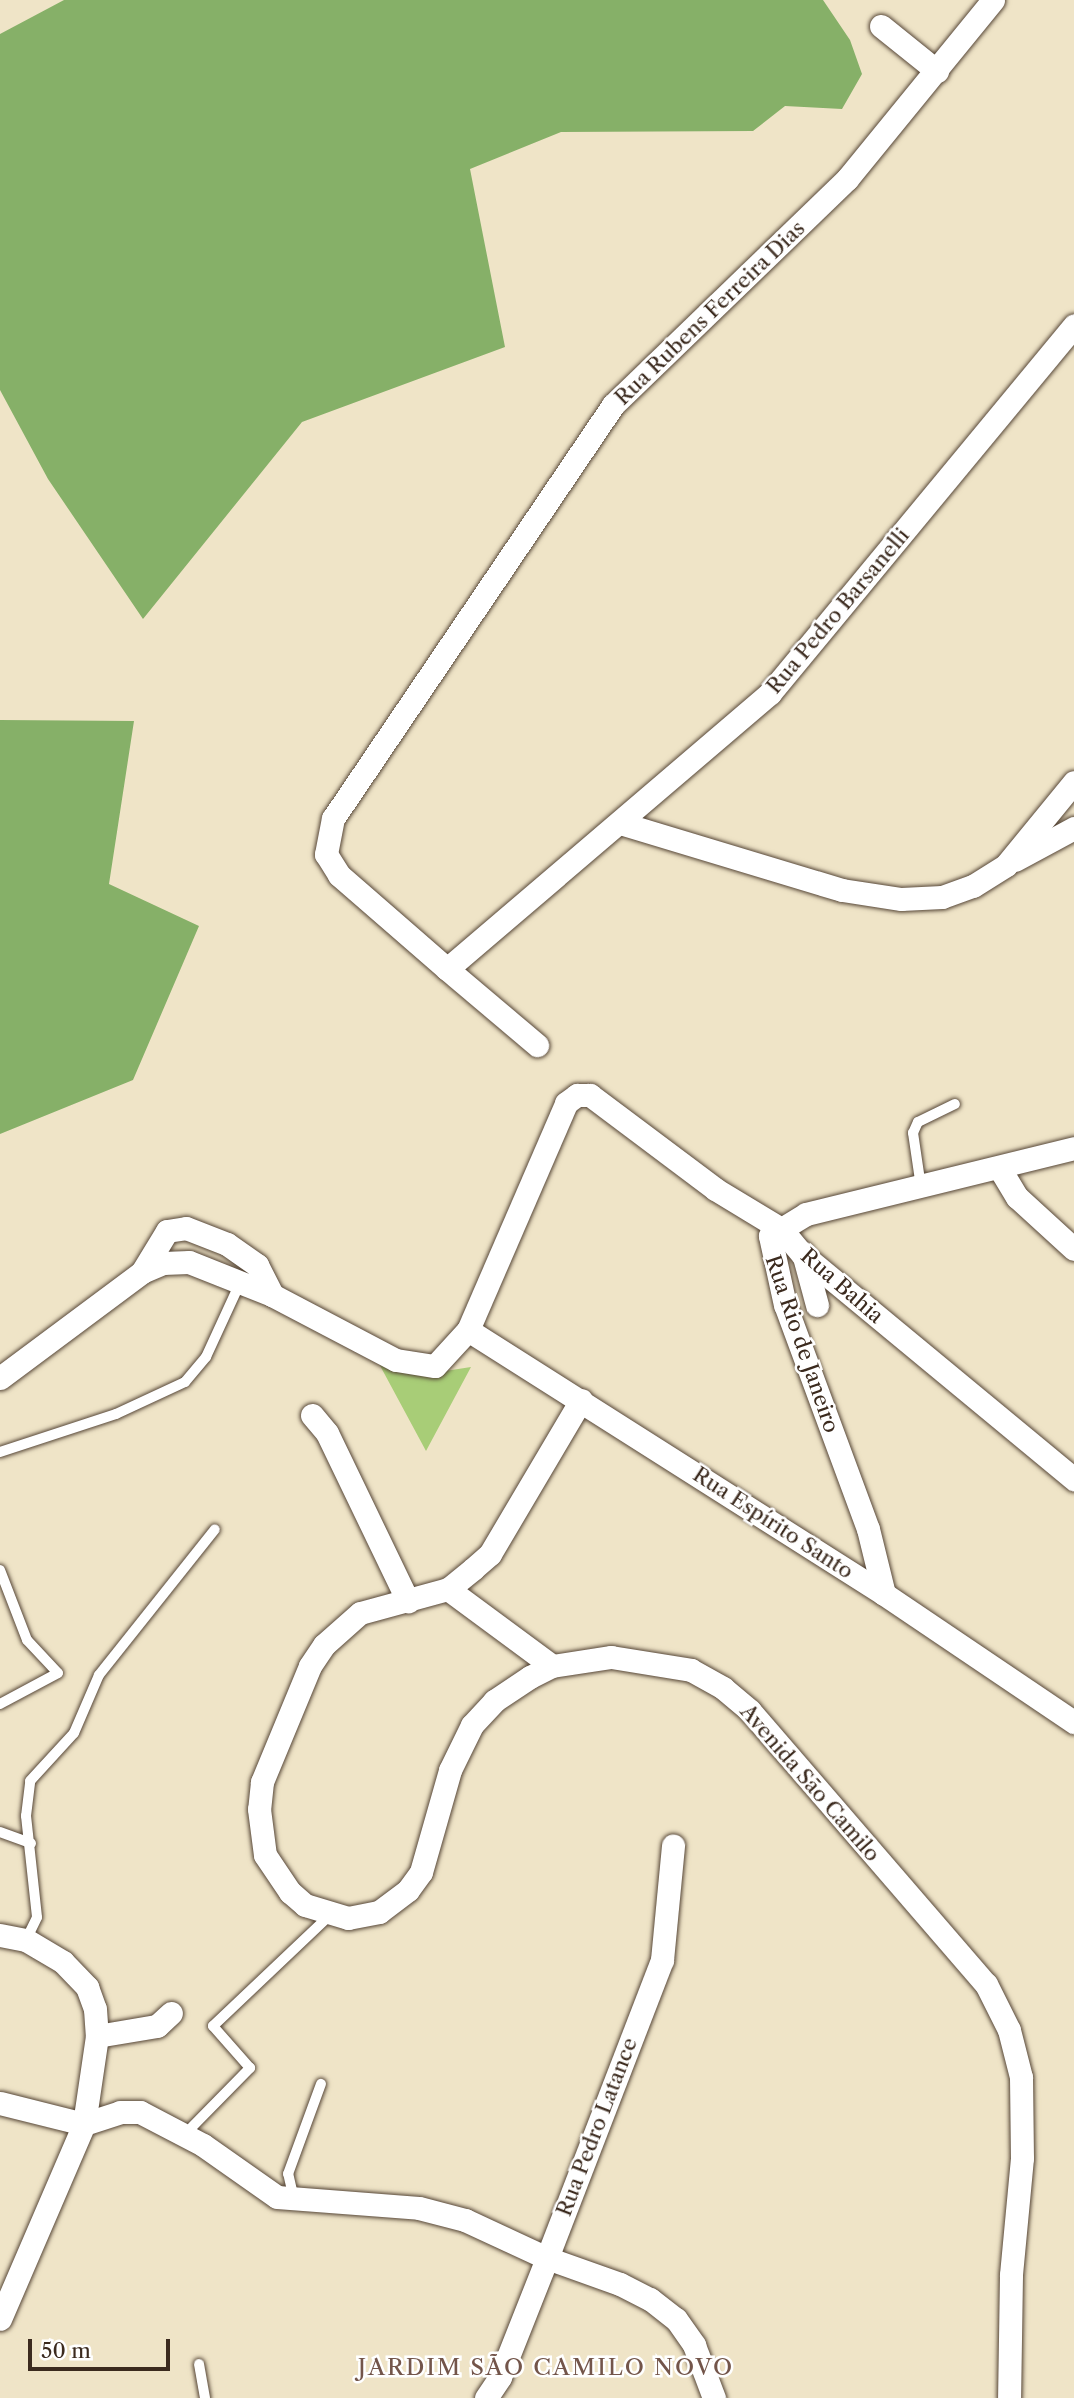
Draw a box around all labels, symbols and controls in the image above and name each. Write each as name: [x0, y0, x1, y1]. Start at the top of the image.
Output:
street label: Rua Rubens Ferreira Dias: [610, 215, 810, 411]
street label: Rua Pedro Barsanelli: [761, 523, 915, 699]
street label: Rua Bahia: [795, 1243, 889, 1329]
street label: Rua Rio de Janeiro: [760, 1252, 844, 1436]
street label: Rua Espírito Santo: [688, 1462, 858, 1584]
street label: Avenida São Camilo: [735, 1699, 885, 1867]
street label: Rua Pedro Latance: [551, 2034, 643, 2220]
scale bar: [32, 2324, 173, 2368]
text: 50 m: [41, 2338, 91, 2363]
district label: JARDIM SÃO CAMILO NOVO: [361, 2353, 731, 2381]

